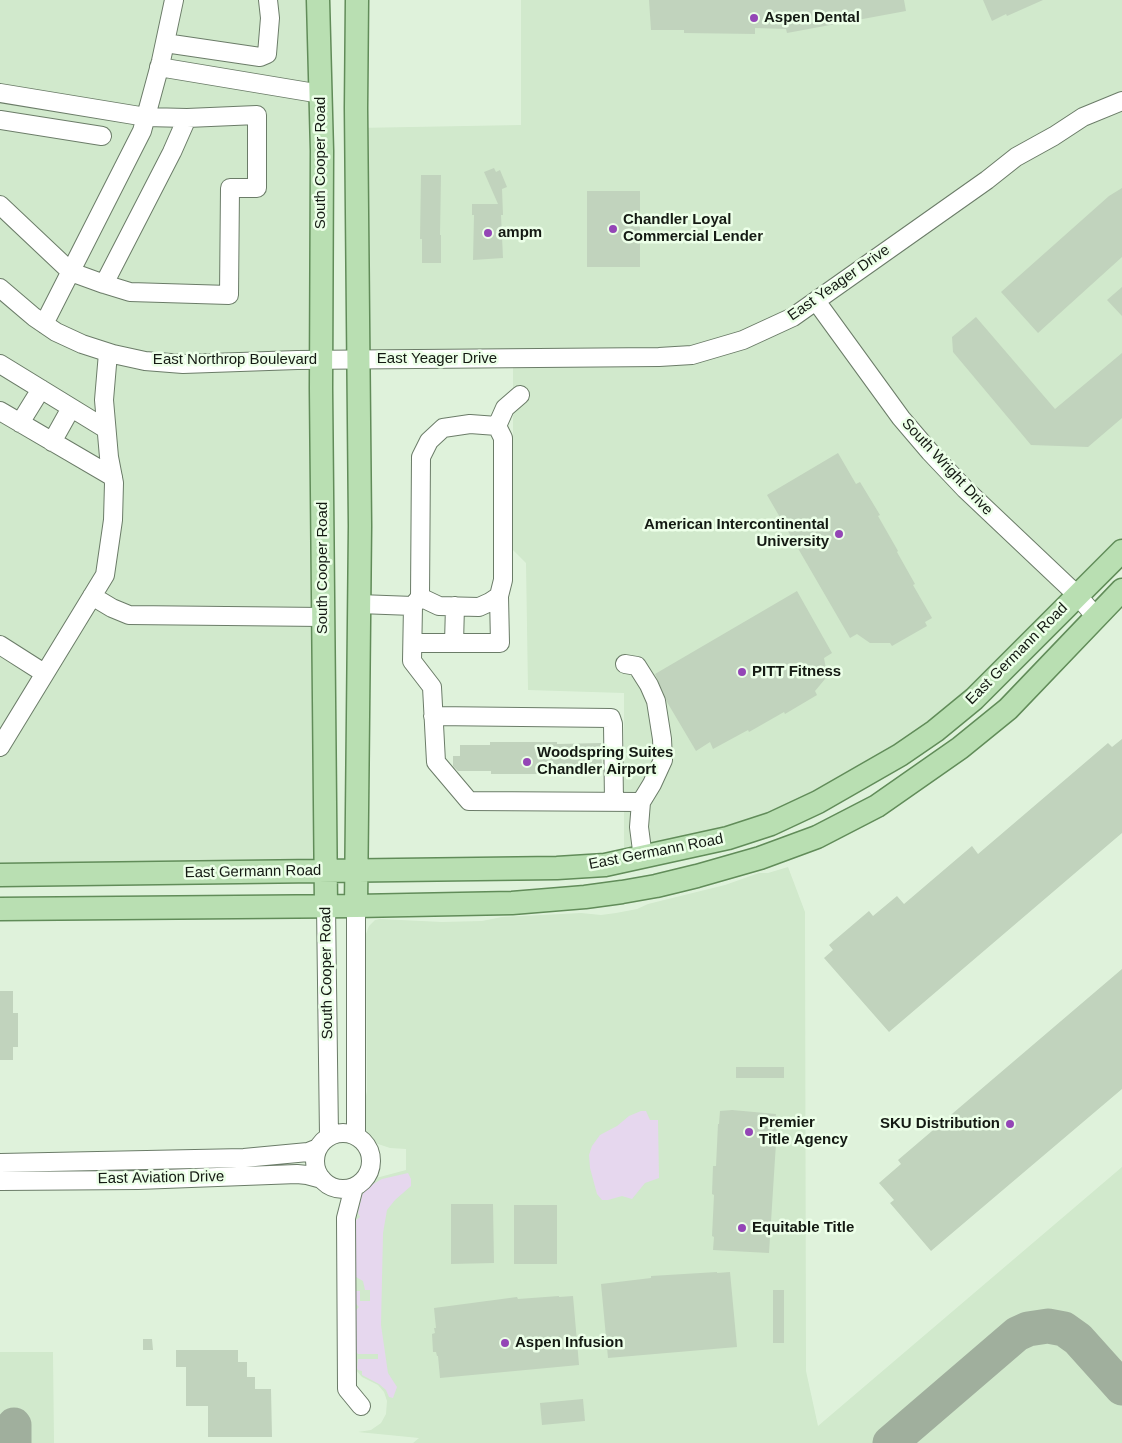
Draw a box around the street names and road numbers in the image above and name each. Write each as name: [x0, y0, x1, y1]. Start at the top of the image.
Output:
street label: South Cooper Road: [312, 97, 330, 229]
street label: East Yeager Drive: [785, 241, 893, 325]
street label: East Yeager Drive: [377, 350, 497, 368]
street label: East Northrop Boulevard: [153, 351, 317, 369]
street label: South Wright Drive: [898, 415, 996, 519]
street label: South Cooper Road: [314, 502, 332, 634]
street label: East Germann Road: [962, 599, 1072, 709]
street label: East Germann Road: [587, 830, 725, 874]
street label: East Germann Road: [184, 862, 322, 882]
street label: South Cooper Road: [317, 907, 337, 1039]
street label: East Aviation Drive: [98, 1168, 224, 1188]

